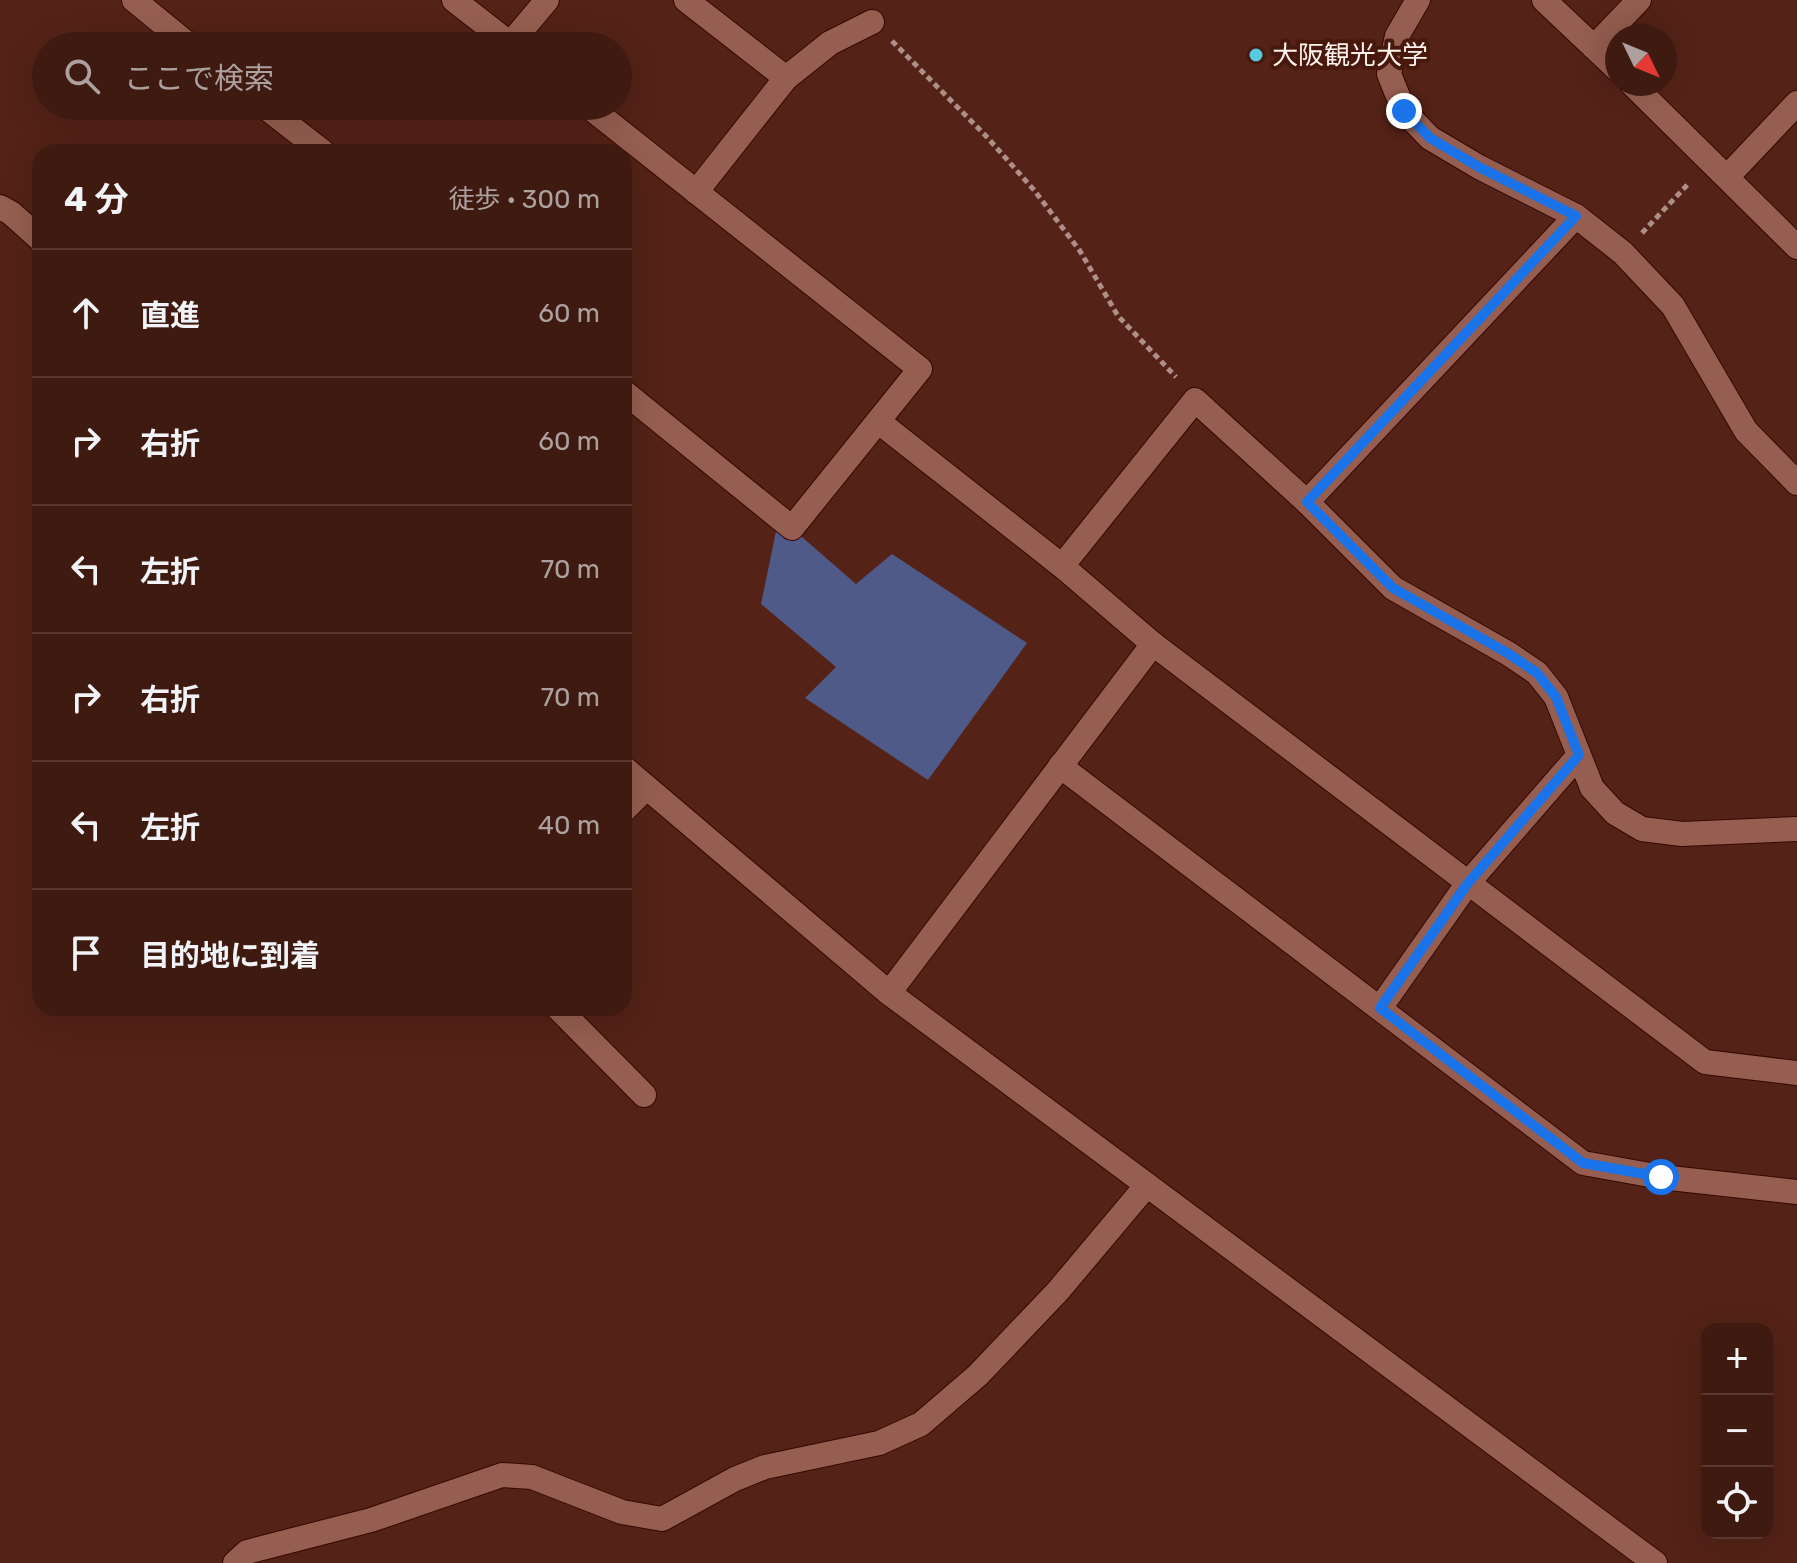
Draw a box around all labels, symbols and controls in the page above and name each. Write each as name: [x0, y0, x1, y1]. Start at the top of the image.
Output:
north arrow: [1605, 24, 1677, 96]
search box: [32, 32, 632, 120]
place label: 大阪観光大学: [1272, 40, 1428, 71]
marker: 大阪観光大学: [1247, 46, 1265, 64]
icon: search: [60, 54, 104, 98]
text: ここで検索: [124, 61, 274, 97]
route end: [1386, 93, 1422, 129]
text: 4 分: [64, 179, 128, 220]
text: 徒歩 · 300 m: [449, 184, 600, 215]
icon: ahead: [64, 291, 108, 335]
text: 直進: [140, 298, 200, 334]
text: 60 m: [538, 298, 600, 329]
icon: right: [64, 419, 108, 463]
text: 右折: [140, 426, 200, 462]
text: 60 m: [538, 426, 600, 457]
icon: left: [64, 547, 108, 591]
text: 左折: [140, 554, 200, 590]
text: 70 m: [541, 554, 600, 585]
icon: right: [64, 675, 108, 719]
text: 右折: [140, 682, 200, 718]
text: 70 m: [541, 682, 600, 713]
icon: left: [64, 803, 108, 847]
text: 左折: [140, 810, 200, 846]
text: 40 m: [538, 810, 600, 841]
icon: arrive: [64, 931, 108, 975]
text: 目的地に到着: [140, 938, 320, 974]
route start: [1643, 1159, 1679, 1195]
map controls: [1701, 1323, 1773, 1539]
button: +: [1701, 1323, 1773, 1395]
button: −: [1701, 1395, 1773, 1467]
button: locate: [1701, 1467, 1773, 1539]

